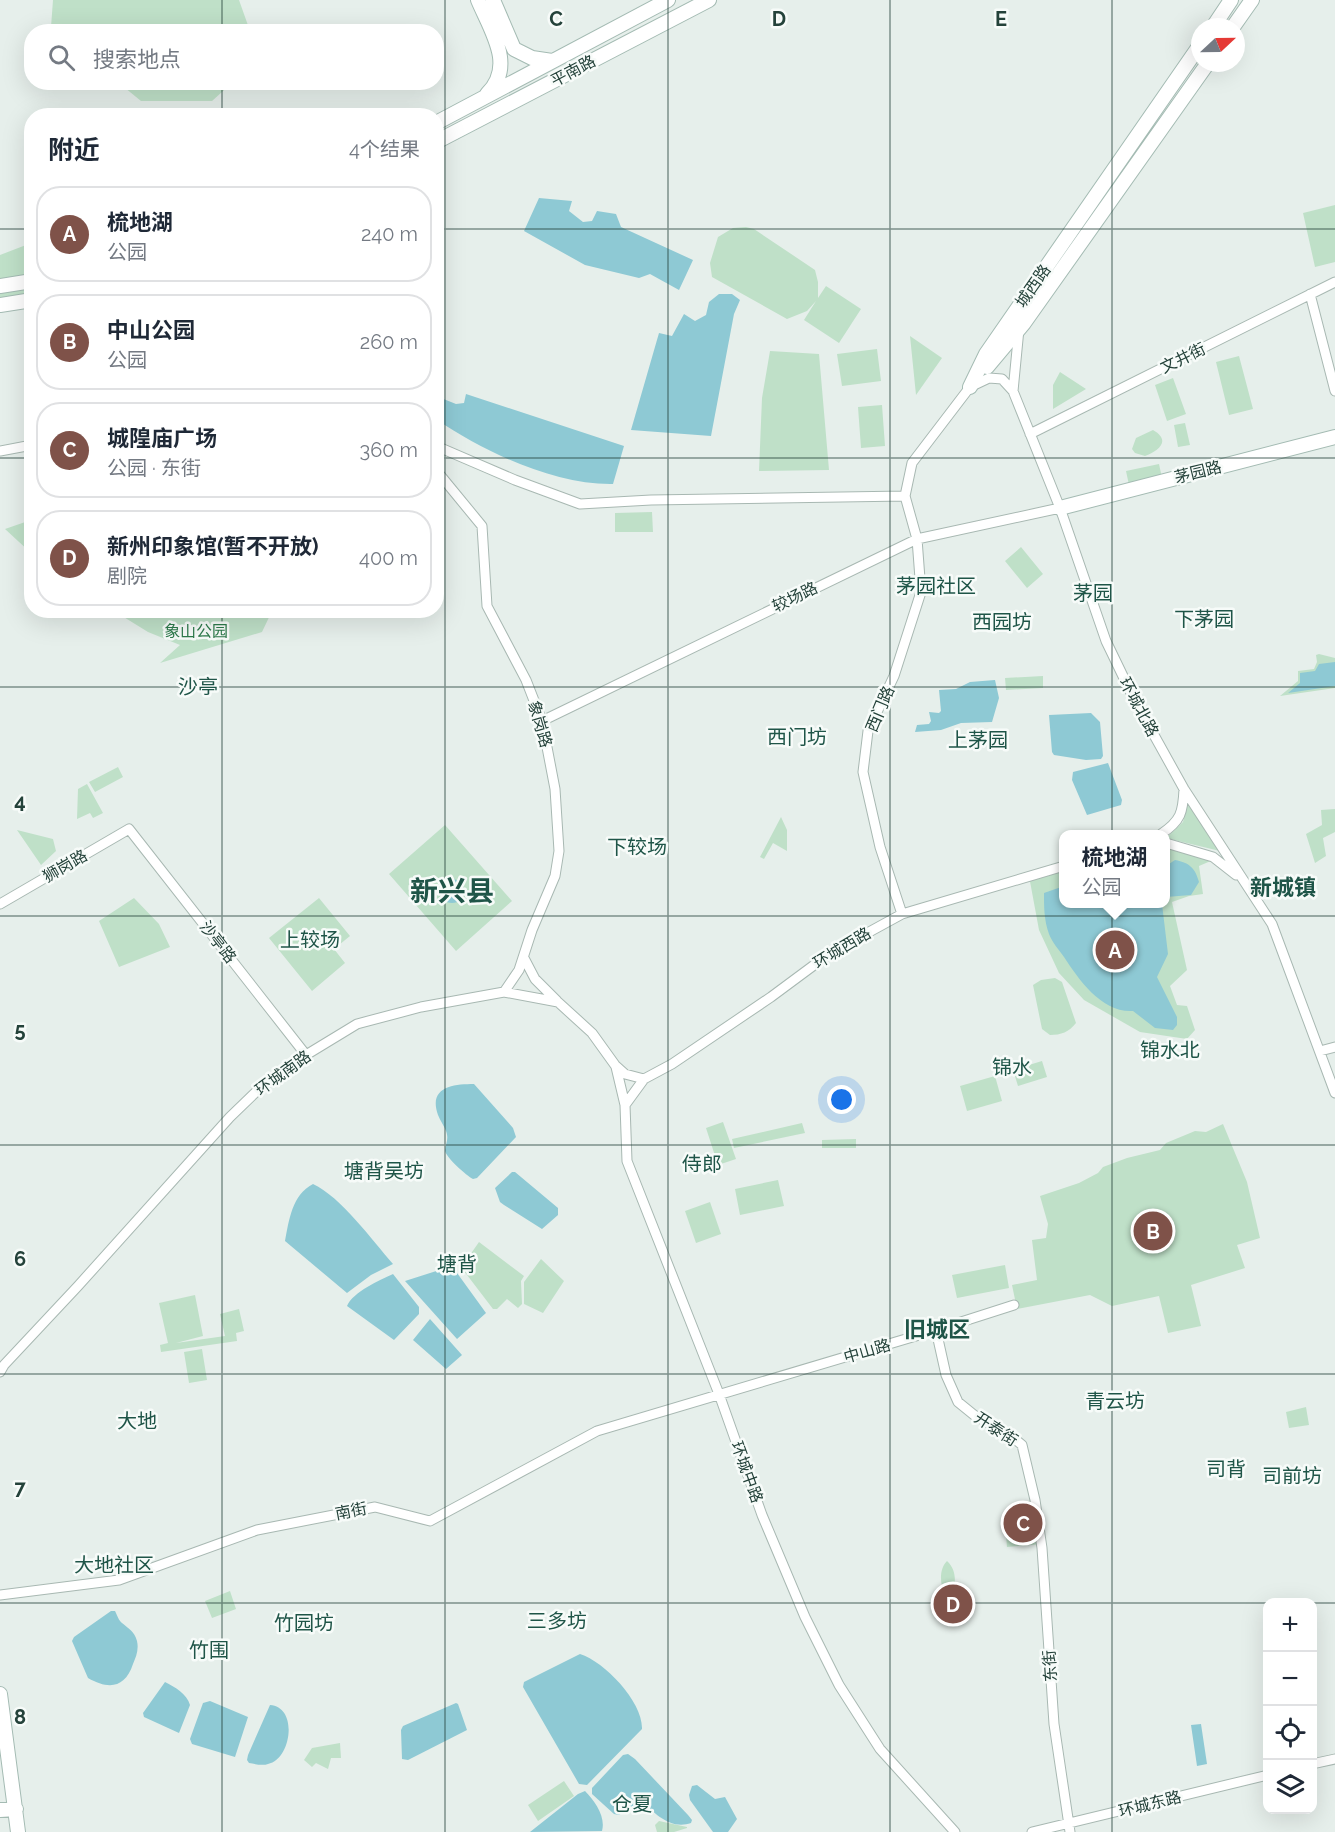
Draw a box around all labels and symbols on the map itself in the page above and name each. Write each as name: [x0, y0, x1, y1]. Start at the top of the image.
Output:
text: C: [549, 7, 563, 31]
text: D: [772, 7, 786, 31]
text: E: [995, 7, 1007, 31]
north arrow: [1191, 18, 1245, 72]
street label: 平南路: [547, 51, 599, 91]
street label: 城西路: [1011, 261, 1055, 311]
street label: 文井街: [1157, 339, 1209, 377]
street label: 茅园路: [1172, 457, 1224, 487]
district label: 茅园社区: [896, 574, 976, 598]
street label: 较场路: [769, 578, 821, 616]
district label: 茅园: [1073, 581, 1113, 605]
district label: 下茅园: [1174, 607, 1234, 631]
district label: 西园坊: [972, 610, 1032, 634]
park label: 象山公园: [164, 622, 228, 641]
street label: 环城北路: [1116, 674, 1162, 740]
district label: 沙亭: [178, 675, 218, 699]
street label: 西门路: [862, 683, 898, 735]
street label: 象岗路: [524, 698, 556, 750]
district label: 西门坊: [767, 725, 827, 749]
district label: 上茅园: [948, 728, 1008, 752]
text: 4: [14, 789, 26, 813]
district label: 下较场: [607, 835, 667, 859]
street label: 狮岗路: [39, 846, 91, 886]
district label: 新城镇: [1250, 874, 1316, 900]
district label: 新兴县: [410, 875, 494, 908]
street label: 沙亭路: [196, 917, 240, 967]
street label: 环城西路: [810, 923, 874, 973]
district label: 上较场: [280, 928, 340, 952]
pin: A: [1096, 928, 1134, 972]
text: 5: [14, 1018, 26, 1042]
district label: 锦水北: [1140, 1038, 1200, 1062]
street label: 环城南路: [252, 1047, 314, 1099]
district label: 锦水: [992, 1055, 1032, 1079]
your location: [827, 1085, 856, 1114]
district label: 侍郎: [682, 1152, 722, 1176]
district label: 塘背吴坊: [344, 1159, 424, 1183]
pin: B: [1134, 1208, 1172, 1254]
text: 6: [14, 1247, 26, 1271]
district label: 塘背: [437, 1252, 477, 1276]
district label: 旧城区: [904, 1316, 970, 1342]
street label: 中山路: [841, 1335, 893, 1367]
district label: 青云坊: [1085, 1389, 1145, 1413]
street label: 开泰街: [971, 1408, 1021, 1450]
district label: 大地: [117, 1409, 157, 1433]
street label: 环城中路: [727, 1439, 767, 1505]
district label: 司背: [1206, 1457, 1246, 1481]
district label: 司前坊: [1262, 1464, 1322, 1488]
text: 7: [14, 1476, 26, 1500]
street label: 南街: [333, 1499, 369, 1523]
pin: C: [1004, 1500, 1042, 1546]
district label: 大地社区: [74, 1553, 154, 1577]
pin: D: [934, 1582, 972, 1626]
district label: 三多坊: [527, 1609, 587, 1633]
district label: 竹园坊: [274, 1611, 334, 1635]
district label: 竹围: [189, 1638, 229, 1662]
street label: 东街: [1039, 1649, 1061, 1683]
text: 8: [14, 1705, 26, 1729]
street label: 环城东路: [1117, 1787, 1183, 1821]
district label: 仓夏: [612, 1792, 652, 1816]

